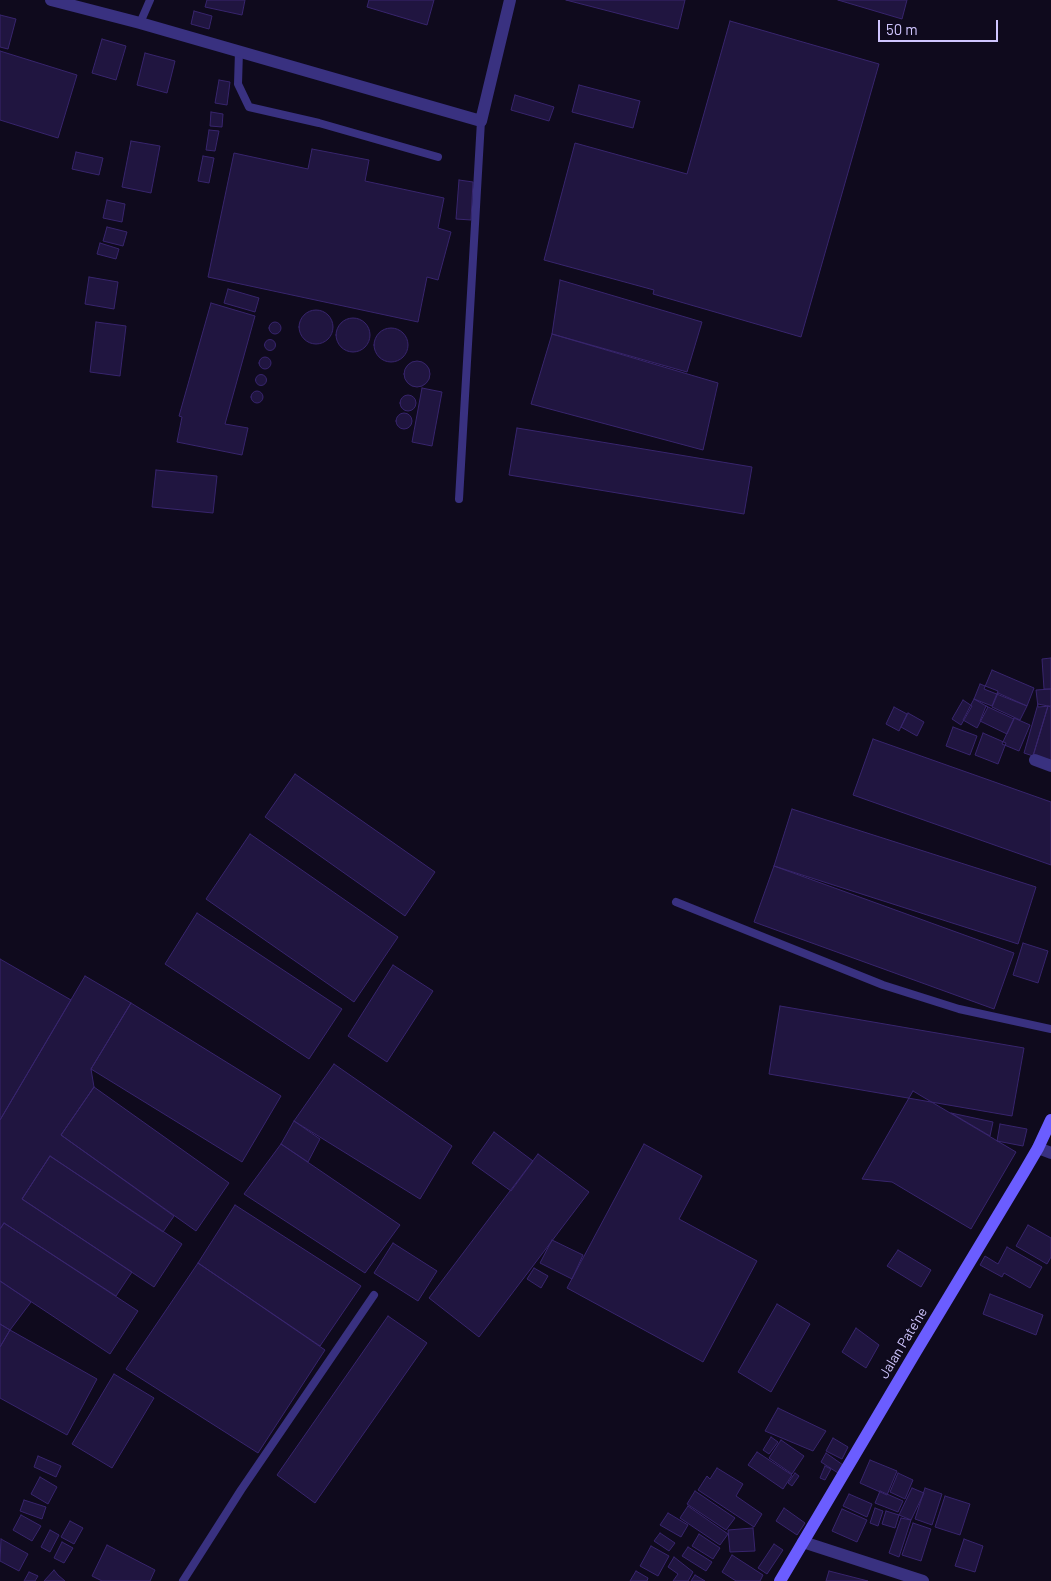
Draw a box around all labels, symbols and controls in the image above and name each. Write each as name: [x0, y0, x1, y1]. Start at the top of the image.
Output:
scale bar: [881, 10, 1001, 42]
text: 50 m: [886, 20, 918, 38]
street label: Jalan Pate'ne: [875, 1304, 931, 1382]

